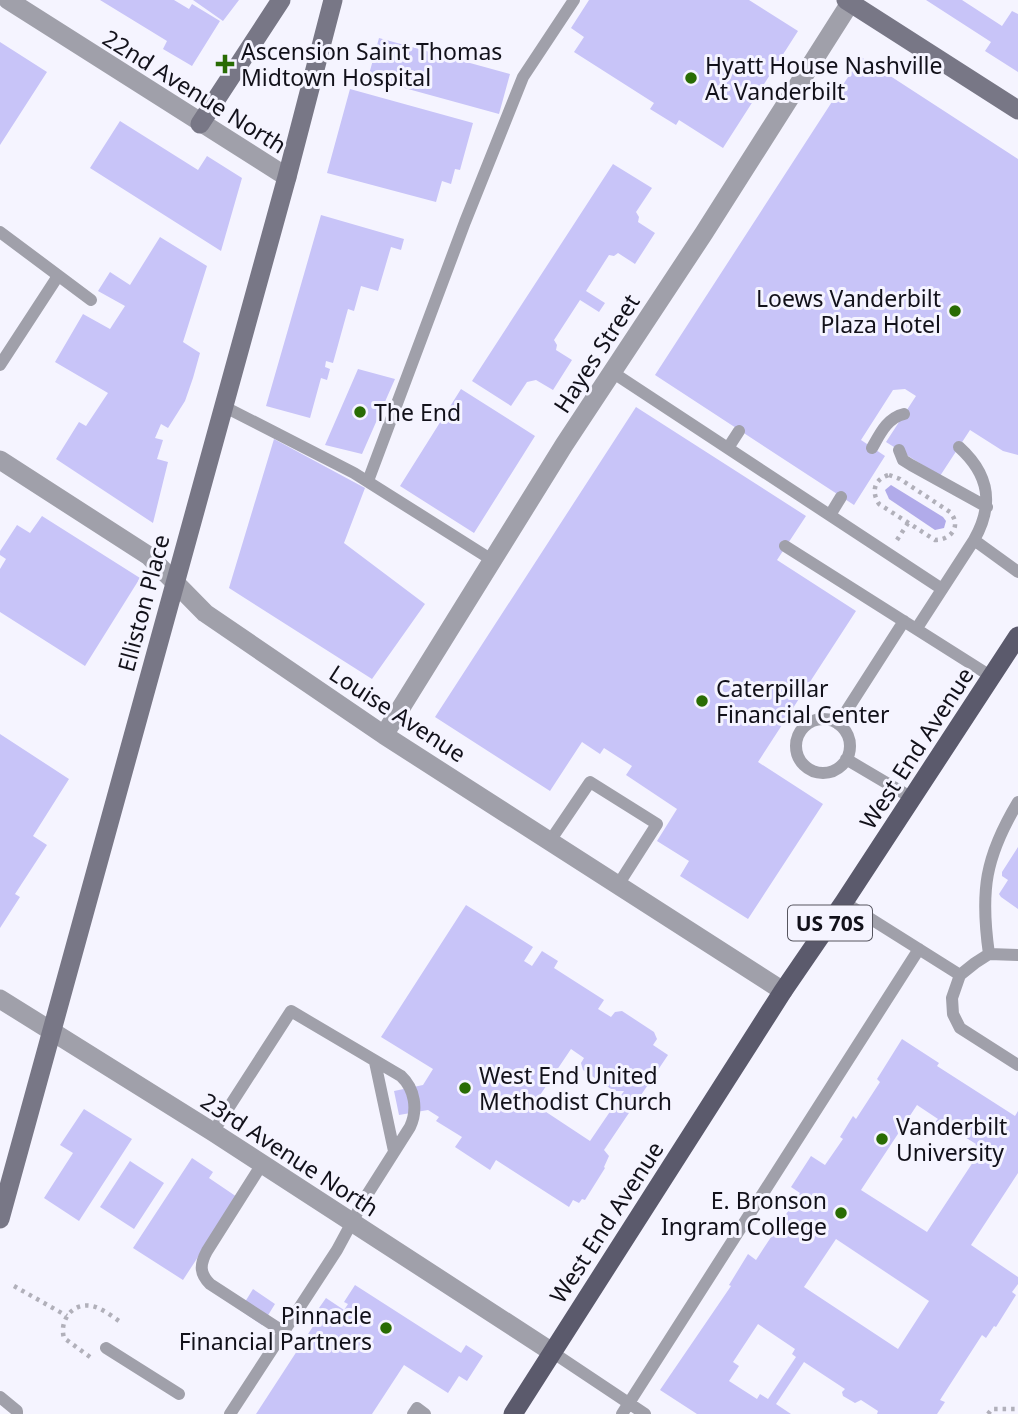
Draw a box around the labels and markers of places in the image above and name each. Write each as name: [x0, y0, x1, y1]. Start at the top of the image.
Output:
place label: Ascension Saint Thomas Midtown Hospital: [241, 35, 502, 93]
place label: Hyatt House Nashville At Vanderbilt: [705, 49, 942, 107]
marker: Ascension Saint Thomas Midtown Hospital: [215, 54, 235, 74]
marker: Hyatt House Nashville At Vanderbilt: [683, 70, 699, 86]
place label: Loews Vanderbilt Plaza Hotel: [756, 282, 941, 340]
marker: Loews Vanderbilt Plaza Hotel: [947, 303, 963, 319]
place label: The End: [374, 396, 461, 428]
marker: The End: [352, 404, 368, 420]
place label: Caterpillar Financial Center: [716, 672, 890, 730]
marker: Caterpillar Financial Center: [694, 693, 710, 709]
place label: West End United Methodist Church: [479, 1059, 672, 1117]
marker: West End United Methodist Church: [457, 1080, 473, 1096]
place label: Vanderbilt University: [896, 1110, 1007, 1168]
marker: Vanderbilt University: [874, 1131, 890, 1147]
place label: E. Bronson Ingram College: [661, 1184, 827, 1242]
marker: E. Bronson Ingram College: [833, 1205, 849, 1221]
place label: Pinnacle Financial Partners: [179, 1299, 372, 1357]
marker: Pinnacle Financial Partners: [378, 1320, 394, 1336]

